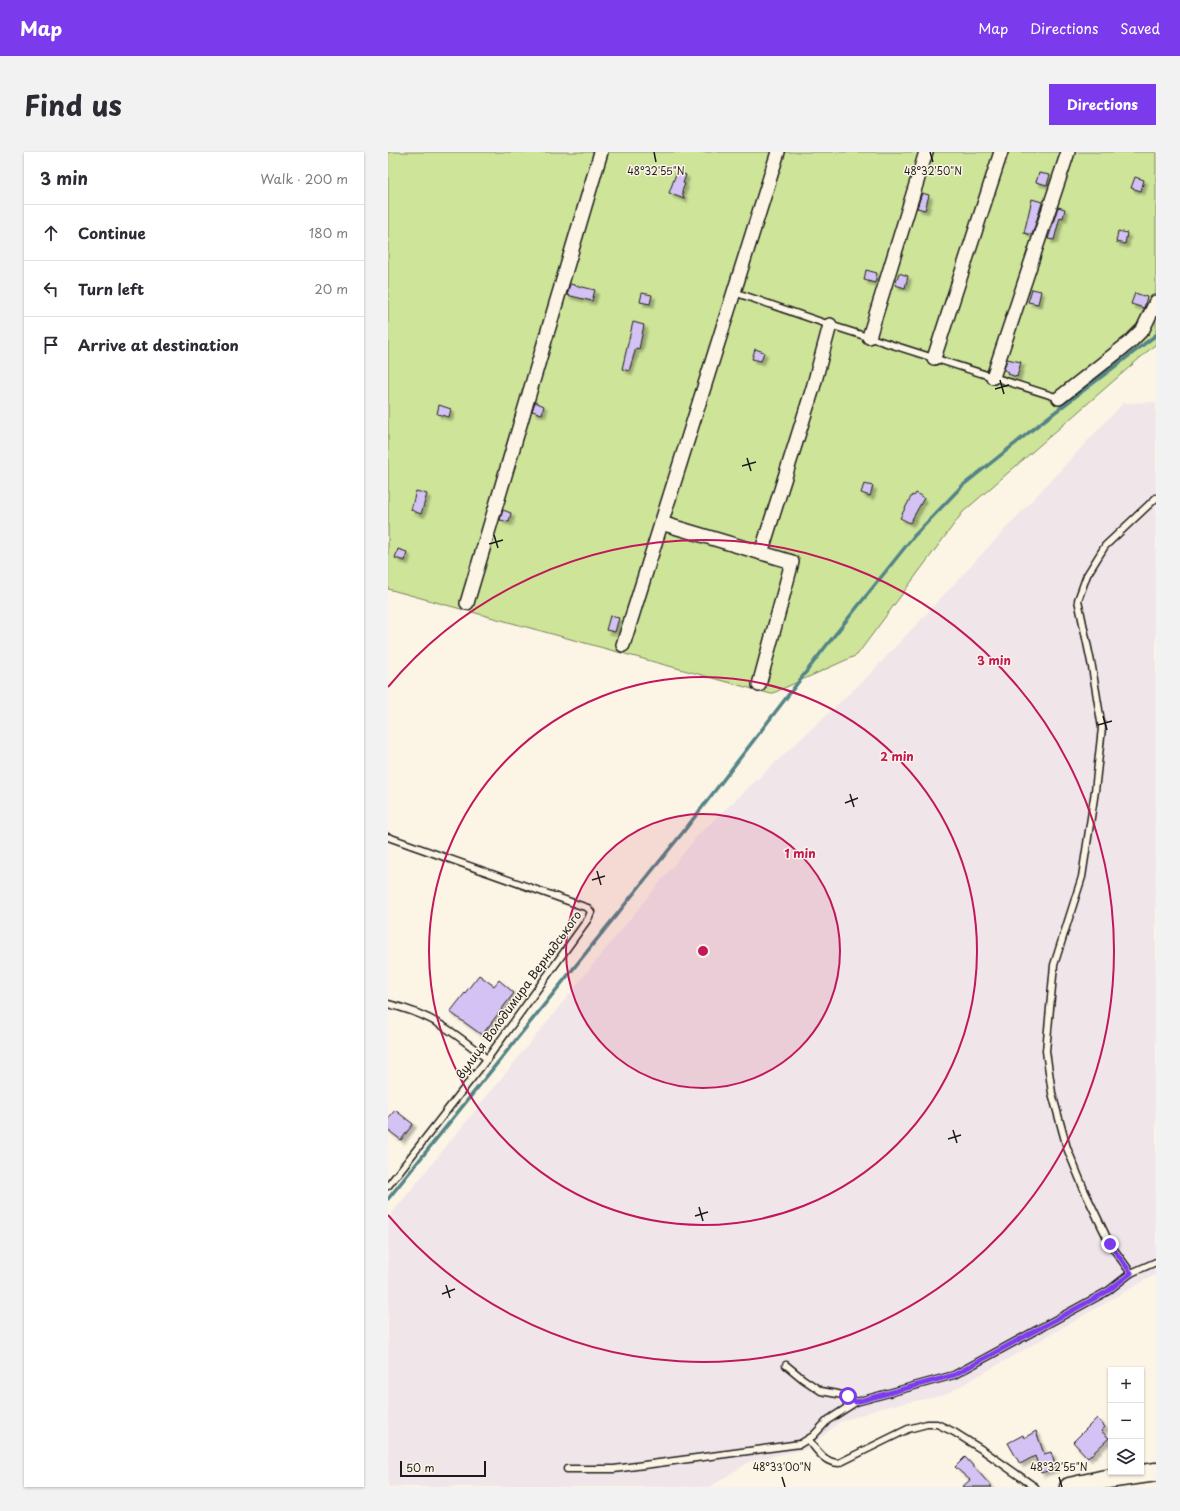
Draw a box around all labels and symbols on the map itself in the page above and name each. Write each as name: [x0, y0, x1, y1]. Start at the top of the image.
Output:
text: 48°32'55"N: [627, 163, 685, 178]
text: 48°32'50"N: [904, 163, 962, 178]
text: 3 min: [977, 651, 1011, 669]
text: 2 min: [880, 747, 914, 765]
text: 1 min: [784, 844, 816, 862]
street label: вулиця Володимира Вернадського: [451, 906, 586, 1082]
centre of rings: [696, 944, 710, 958]
route end: [1101, 1235, 1119, 1253]
route start: [839, 1387, 857, 1405]
scale bar: [400, 1459, 486, 1478]
text: 48°33'00"N: [753, 1459, 812, 1474]
text: 48°32'55"N: [1030, 1459, 1088, 1474]

